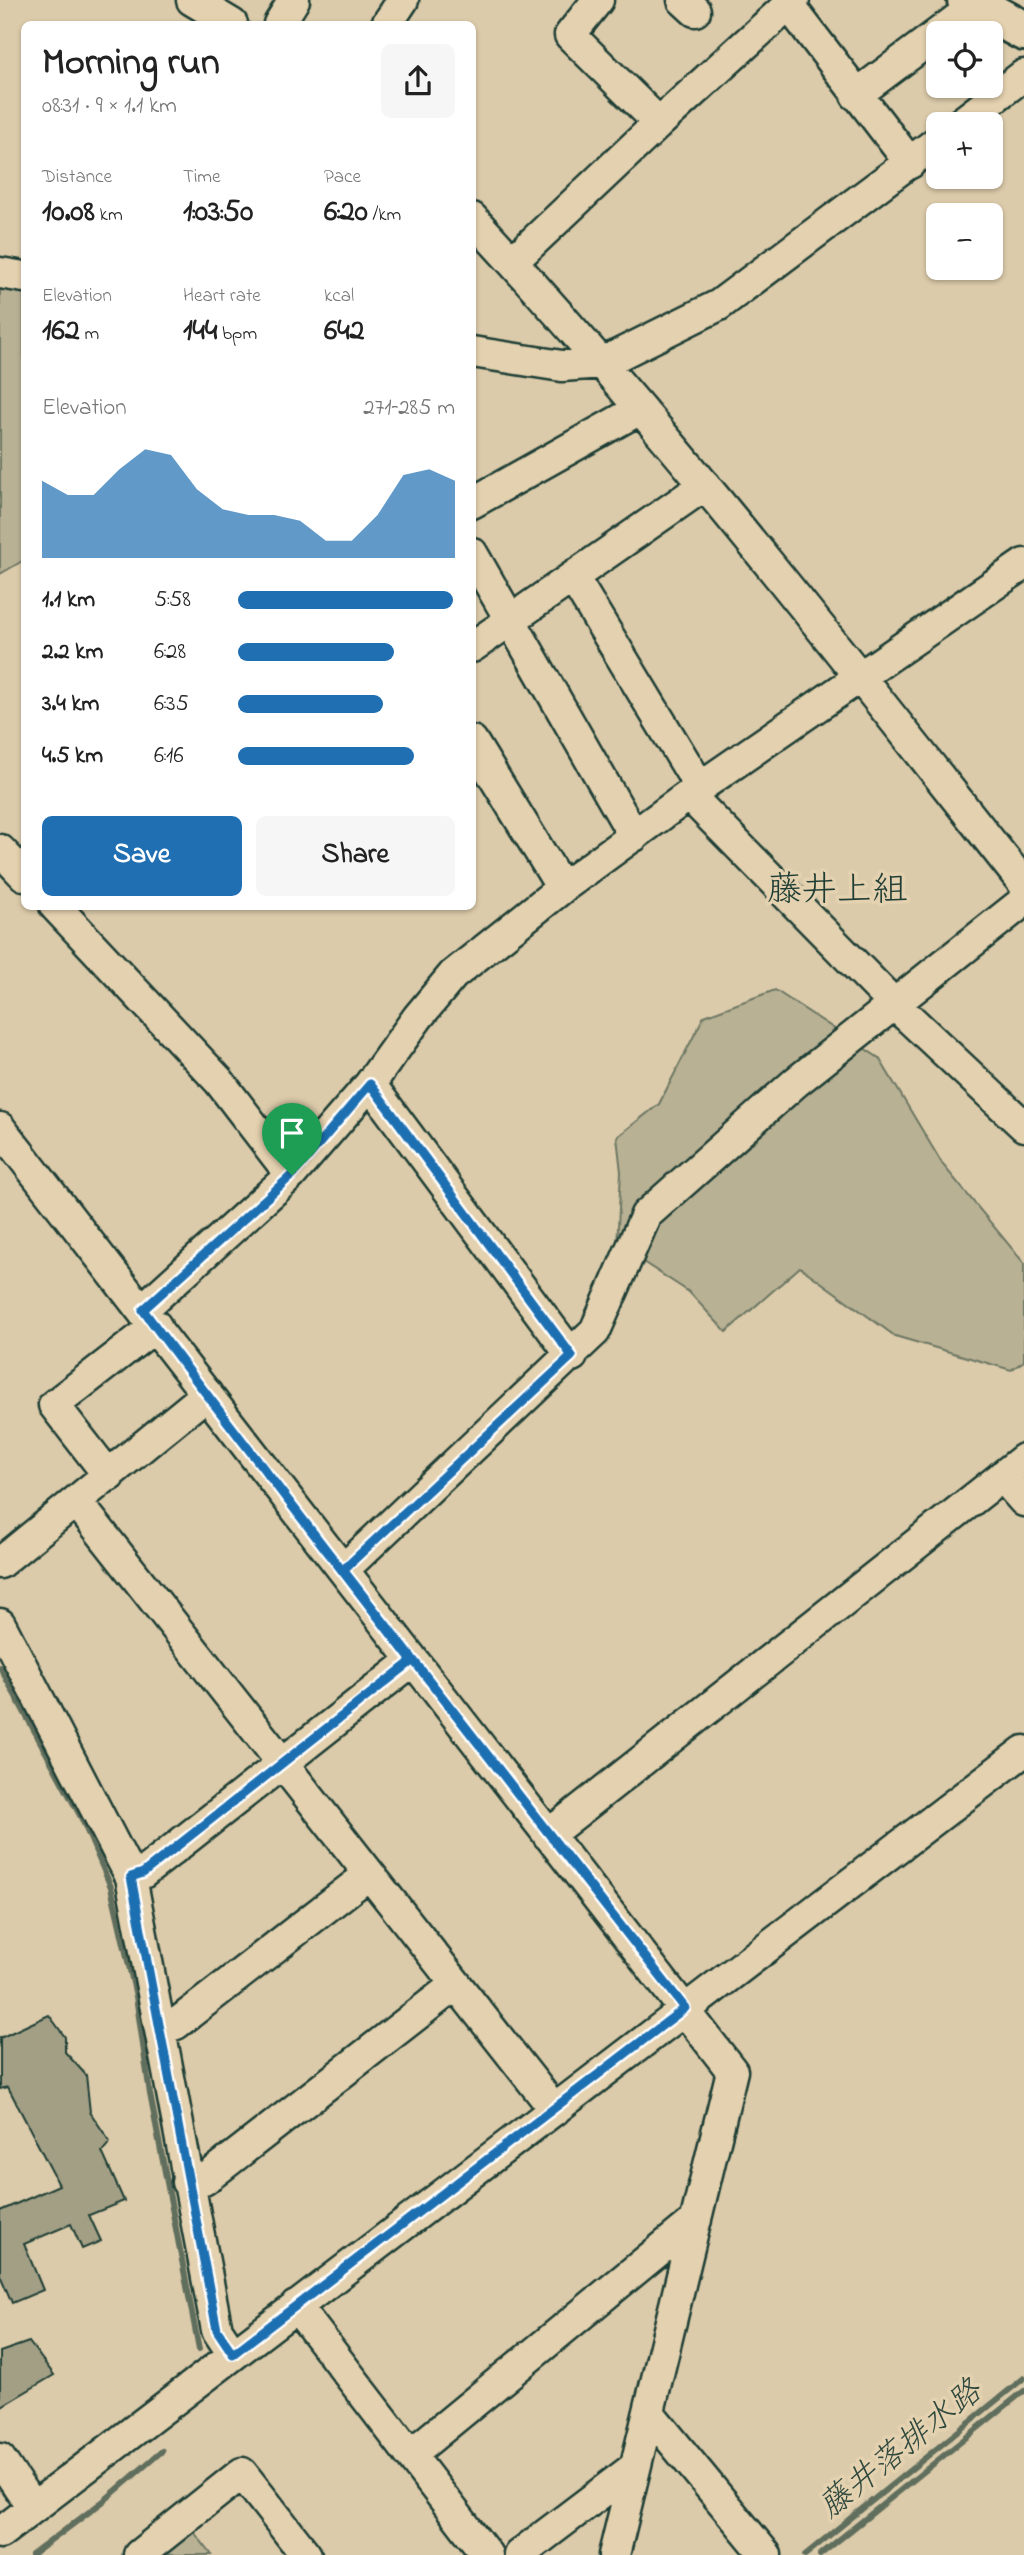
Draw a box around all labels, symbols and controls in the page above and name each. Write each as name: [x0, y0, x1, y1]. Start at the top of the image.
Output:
map controls: [926, 21, 1003, 280]
button: locate: [926, 21, 1003, 98]
text: Morning run: [42, 36, 220, 92]
button: share: [381, 44, 455, 118]
text: 08:31 · 9 × 1.1 km: [42, 90, 177, 123]
button: +: [926, 112, 1003, 189]
text: Distance: [42, 164, 112, 191]
text: Time: [183, 164, 221, 191]
text: Pace: [324, 164, 361, 191]
text: 10.08: [42, 191, 95, 235]
text: 1:03:50: [183, 191, 253, 235]
text: 6:20: [324, 191, 368, 235]
text: km: [95, 202, 123, 229]
text: /km: [368, 202, 401, 229]
button: −: [926, 203, 1003, 280]
text: Elevation: [42, 283, 112, 310]
text: Heart rate: [183, 283, 261, 310]
text: kcal: [324, 283, 354, 310]
text: 162: [42, 310, 80, 354]
text: 144: [183, 310, 217, 354]
text: 642: [324, 310, 364, 354]
text: m: [80, 321, 99, 348]
text: bpm: [217, 321, 257, 348]
text: Elevation: [42, 392, 127, 425]
text: 271–285 m: [363, 392, 455, 425]
text: 1.1 km: [42, 584, 95, 617]
text: 5:58: [154, 584, 191, 617]
text: 2.2 km: [42, 636, 103, 669]
text: 6:28: [154, 636, 186, 669]
text: 3.4 km: [42, 688, 99, 721]
text: 6:35: [154, 688, 189, 721]
text: 4.5 km: [42, 740, 103, 773]
text: 6:16: [154, 740, 184, 773]
button: Save: [42, 816, 242, 896]
button: Share: [256, 816, 455, 896]
district label: 藤井上組: [767, 866, 907, 917]
pin: [262, 1103, 322, 1175]
icon: arrive: [273, 1114, 311, 1152]
water label: 藤井落排水路: [809, 2368, 995, 2531]

